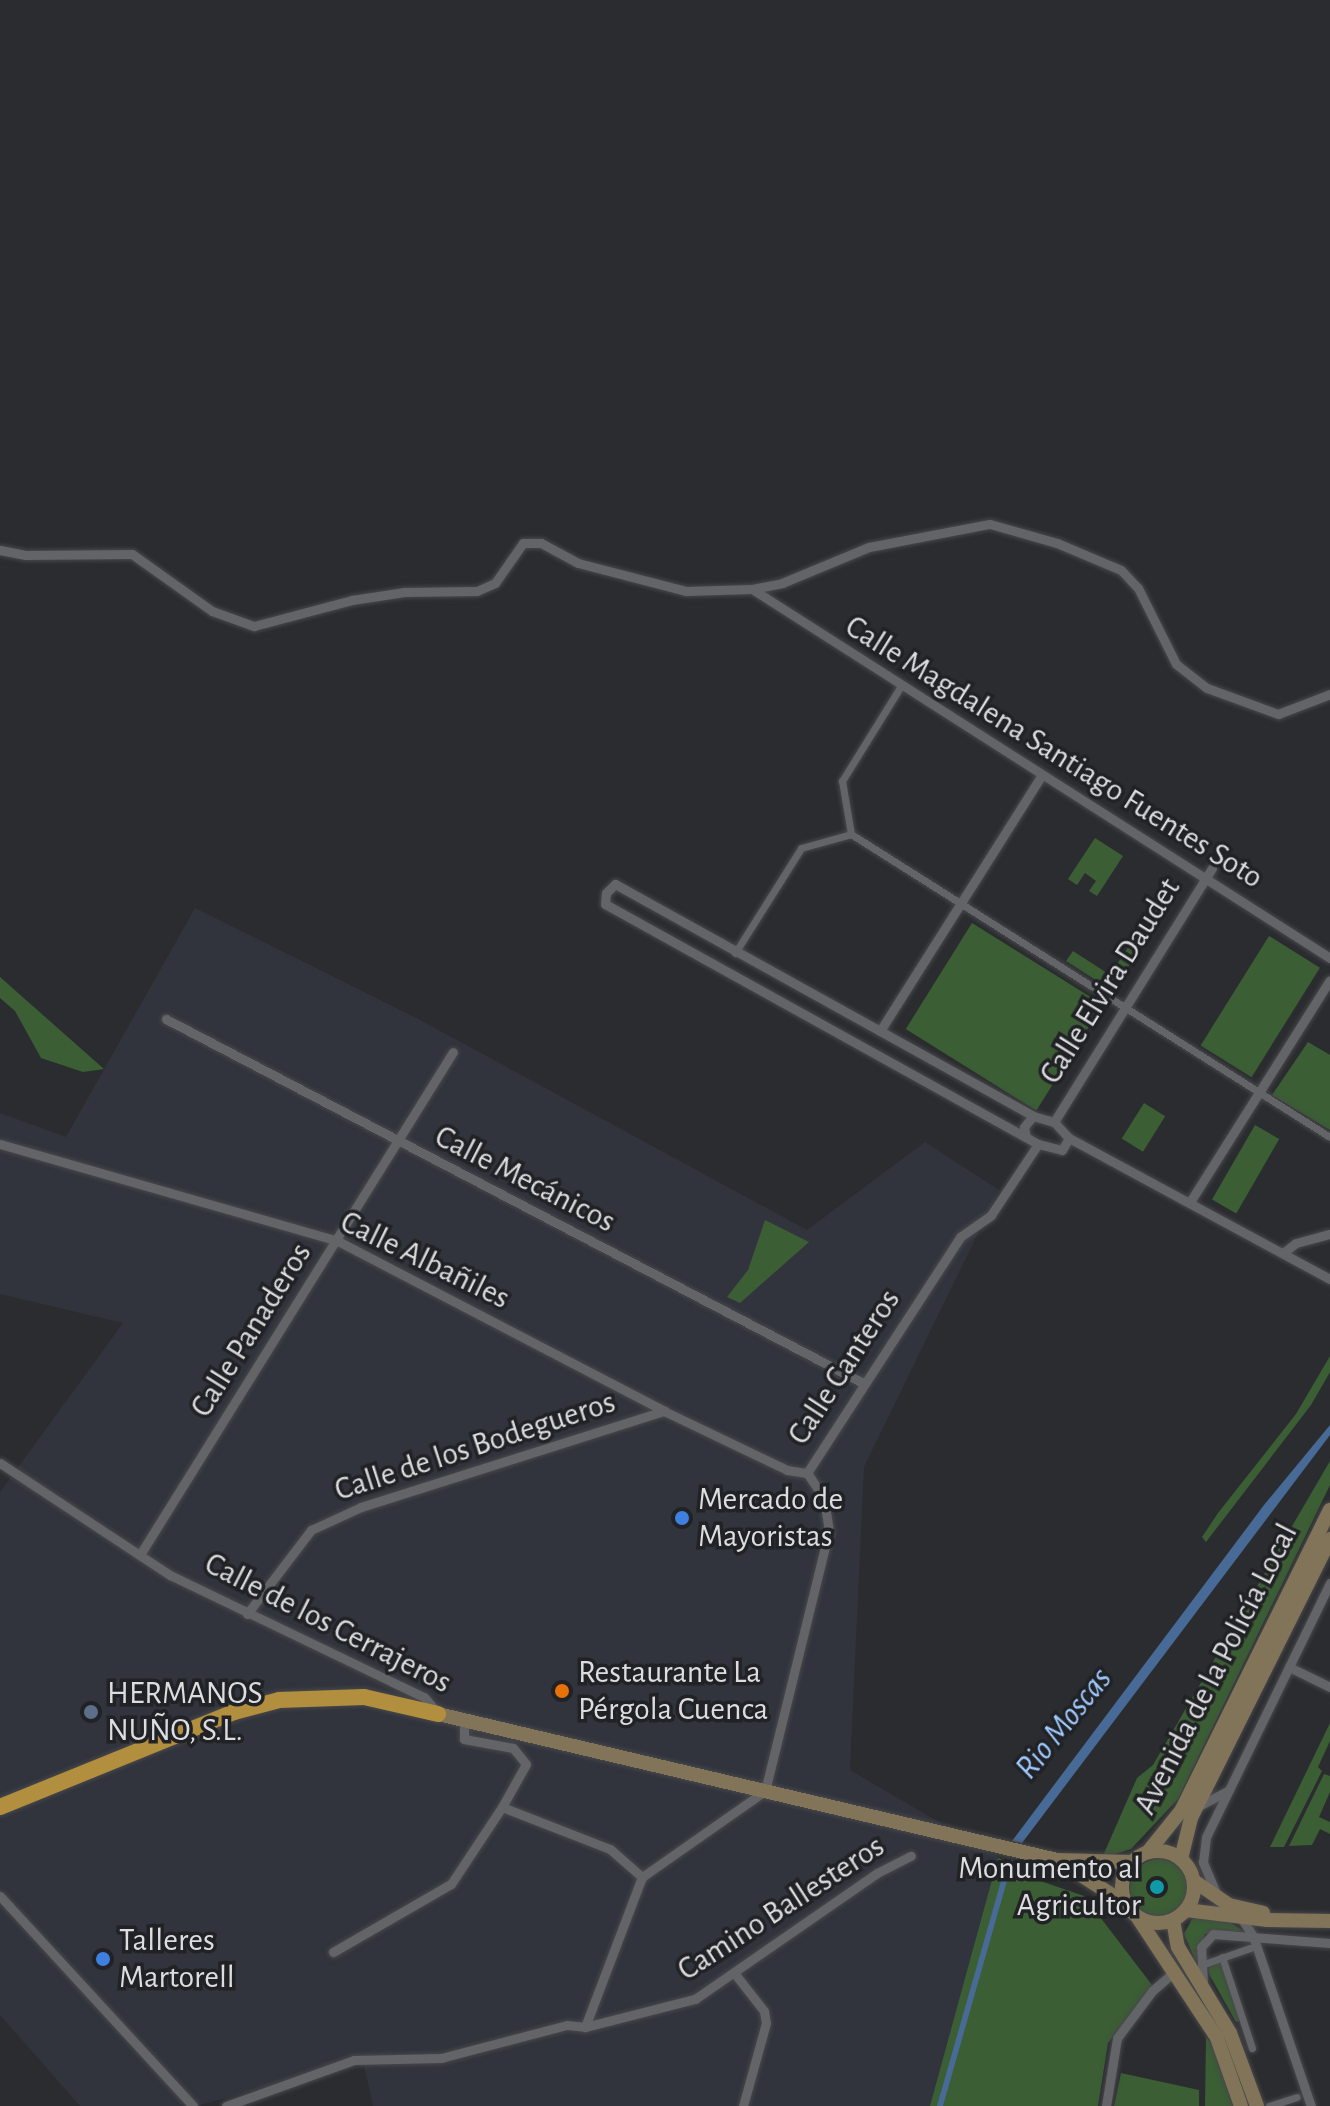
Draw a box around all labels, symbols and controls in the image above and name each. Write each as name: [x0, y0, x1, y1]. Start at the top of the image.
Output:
street label: Calle Magdalena Santiago Fuentes Soto: [838, 607, 1270, 897]
street label: Calle Elvira Daudet: [1031, 871, 1189, 1091]
street label: Calle Mecánicos: [428, 1117, 622, 1241]
street label: Calle Albañiles: [334, 1203, 516, 1317]
street label: Calle Panaderos: [182, 1236, 320, 1424]
street label: Calle Canteros: [780, 1282, 908, 1452]
street label: Calle de los Bodegueros: [330, 1383, 620, 1509]
place label: Mercado de Mayoristas: [698, 1481, 843, 1556]
marker: Mercado de Mayoristas: [673, 1509, 691, 1527]
street label: Avenida de la Policía Local: [1126, 1517, 1306, 1821]
street label: Calle de los Cerrajeros: [198, 1544, 458, 1702]
place label: Restaurante La Pérgola Cuenca: [578, 1654, 768, 1729]
water label: Rio Moscas: [1007, 1660, 1121, 1788]
place label: HERMANOS NUÑO, S.L.: [107, 1675, 263, 1750]
marker: Restaurante La Pérgola Cuenca: [553, 1682, 571, 1700]
marker: HERMANOS NUÑO, S.L.: [82, 1703, 100, 1721]
street label: Camino Ballesteros: [670, 1827, 892, 1989]
place label: Monumento al Agricultor: [958, 1850, 1141, 1925]
marker: Monumento al Agricultor: [1148, 1878, 1166, 1896]
place label: Talleres Martorell: [119, 1922, 235, 1997]
marker: Talleres Martorell: [94, 1950, 112, 1968]

